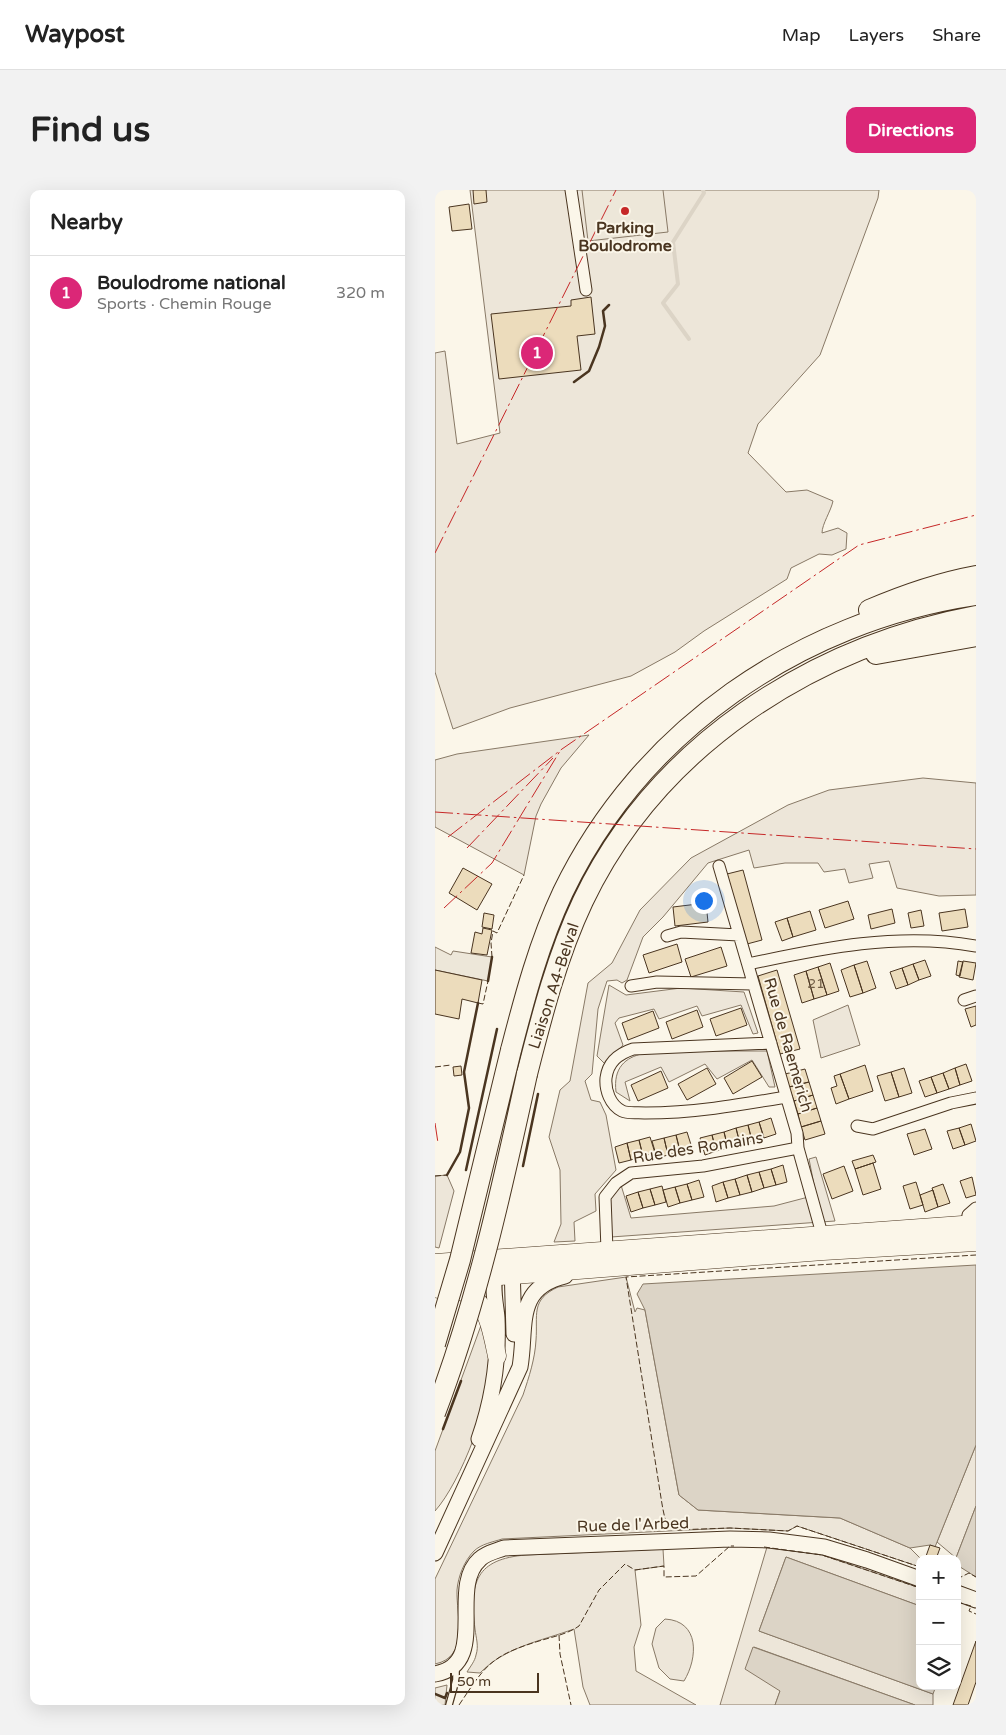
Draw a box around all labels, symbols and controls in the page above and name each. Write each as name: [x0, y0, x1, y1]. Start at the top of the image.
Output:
text: Waypost: [25, 20, 125, 49]
text: Map: [782, 24, 821, 46]
text: Layers: [849, 24, 904, 46]
text: Share: [932, 24, 981, 46]
button: Directions: [846, 107, 976, 153]
text: Find us: [30, 109, 150, 151]
marker: Parking Boulodrome: [619, 205, 631, 217]
text: Nearby: [50, 210, 123, 235]
place label: Parking Boulodrome: [578, 218, 672, 256]
text: Boulodrome national: [97, 272, 286, 294]
text: 1: [61, 283, 71, 303]
text: 320 m: [336, 283, 385, 303]
text: Sports · Chemin Rouge: [97, 294, 271, 314]
pin: 1: [521, 334, 553, 372]
your location: [691, 888, 717, 914]
street label: Liaison A4-Belval: [524, 920, 584, 1052]
street label: Rue de Raemerich: [759, 975, 817, 1115]
house number: 21: [807, 975, 825, 992]
street label: Rue des Romains: [631, 1128, 765, 1168]
street label: Rue de l'Arbed: [576, 1513, 690, 1537]
map controls: [916, 1555, 961, 1690]
button: +: [916, 1555, 961, 1600]
button: −: [916, 1600, 961, 1645]
button: layers: [916, 1645, 961, 1690]
scale bar: [450, 1670, 539, 1693]
text: 50 m: [457, 1673, 491, 1690]

